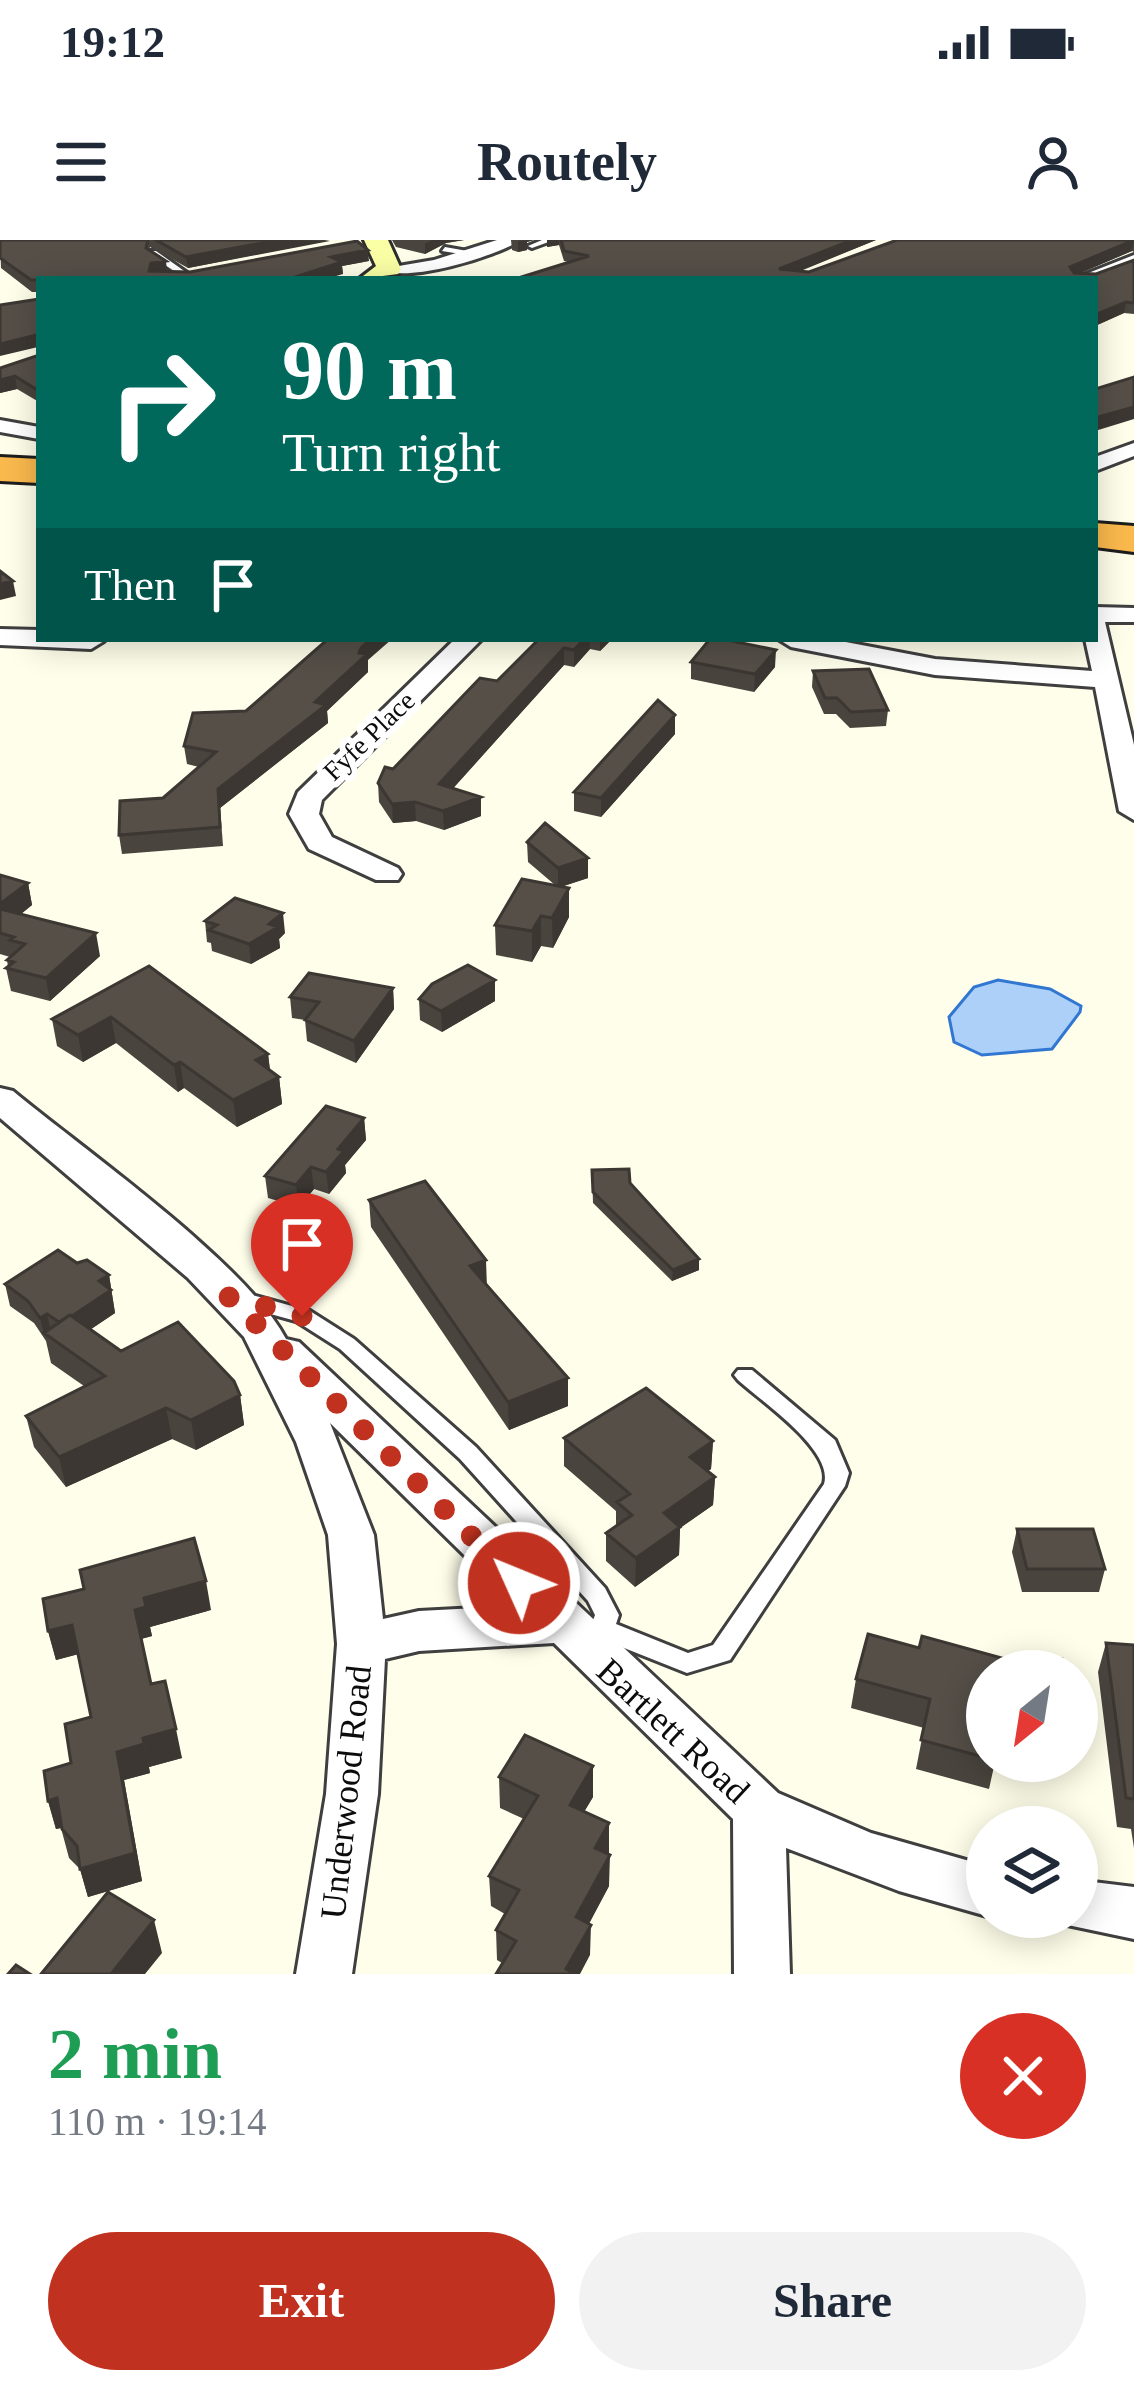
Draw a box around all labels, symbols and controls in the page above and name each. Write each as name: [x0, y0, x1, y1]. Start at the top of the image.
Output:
text: 19:12: [60, 17, 165, 67]
icon: menu: [48, 129, 114, 195]
icon: person: [1020, 129, 1086, 195]
text: Routely: [477, 132, 657, 192]
icon: right: [84, 324, 240, 480]
text: 90 m: [282, 324, 457, 417]
text: Turn right: [282, 423, 501, 483]
icon: arrive: [200, 552, 266, 618]
text: Then: [84, 560, 176, 610]
street label: Fyfe Place: [317, 685, 421, 787]
pin: [251, 1193, 353, 1316]
icon: arrive: [269, 1211, 335, 1277]
position arrow: [456, 1520, 582, 1646]
street label: Bartlett Road: [589, 1650, 758, 1811]
north arrow: [966, 1650, 1098, 1782]
map controls: [966, 1650, 1098, 1938]
street label: Underwood Road: [313, 1663, 379, 1921]
button: layers: [966, 1806, 1098, 1938]
button: close: [960, 2013, 1086, 2139]
text: 2 min: [48, 2014, 222, 2094]
text: 110 m · 19:14: [48, 2100, 266, 2143]
button: Exit: [48, 2232, 555, 2370]
button: Share: [579, 2232, 1086, 2370]

